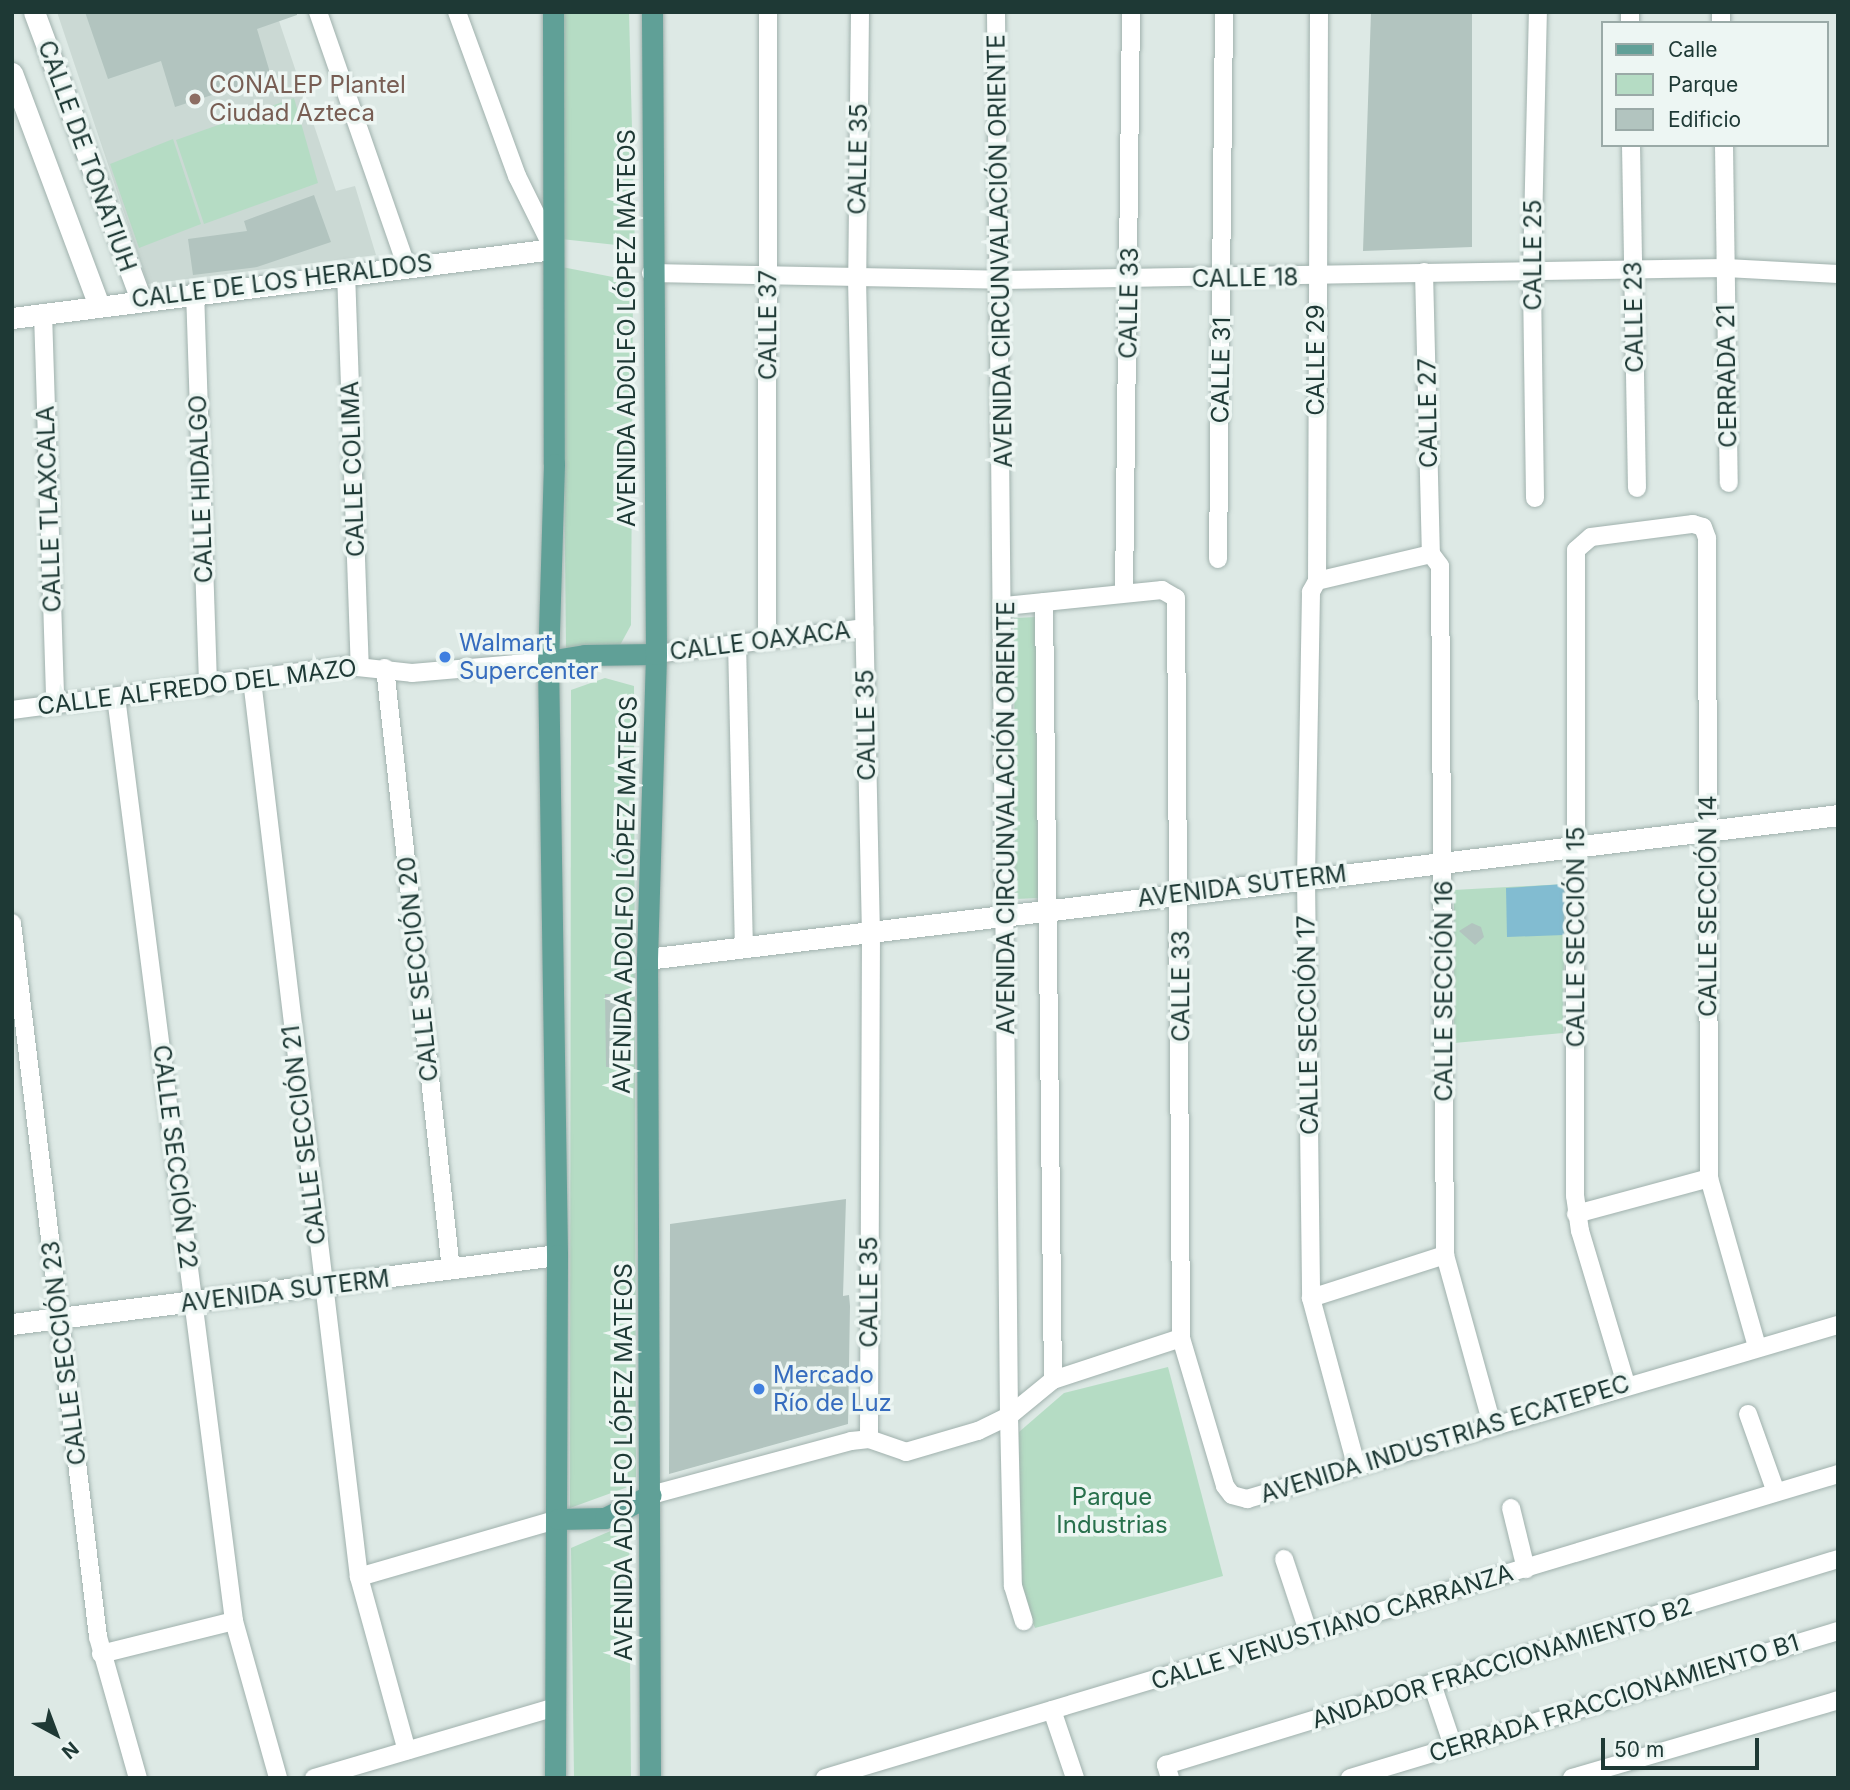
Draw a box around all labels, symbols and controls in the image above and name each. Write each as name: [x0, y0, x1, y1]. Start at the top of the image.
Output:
legend: [1602, 21, 1829, 147]
street label: AVENIDA CIRCUNVALACIÓN ORIENTE: [982, 34, 1018, 468]
street label: CALLE DE TONATIUH: [32, 37, 142, 275]
text: Calle: [1668, 37, 1718, 62]
place label: CONALEP Plantel Ciudad Azteca: [209, 71, 406, 127]
text: Parque: [1668, 72, 1738, 97]
marker: CONALEP Plantel Ciudad Azteca: [187, 91, 203, 107]
street label: CALLE 35: [843, 103, 873, 215]
text: Edificio: [1668, 107, 1741, 132]
street label: AVENIDA ADOLFO LÓPEZ MATEOS: [613, 129, 641, 527]
street label: CALLE 25: [1519, 199, 1547, 311]
street label: CALLE 33: [1114, 247, 1144, 359]
street label: CALLE DE LOS HERALDOS: [130, 248, 434, 314]
street label: CALLE 23: [1619, 261, 1649, 373]
street label: CALLE 18: [1191, 263, 1299, 293]
street label: CALLE 37: [754, 270, 782, 380]
street label: CALLE 29: [1302, 304, 1330, 416]
street label: CERRADA 21: [1711, 304, 1743, 448]
street label: CALLE 31: [1206, 316, 1236, 424]
street label: CALLE 27: [1413, 358, 1443, 468]
street label: CALLE COLIMA: [336, 381, 370, 557]
street label: CALLE HIDALGO: [183, 394, 219, 584]
street label: CALLE TLAXCALA: [31, 405, 67, 613]
street label: AVENIDA CIRCUNVALACIÓN ORIENTE: [992, 601, 1020, 1035]
street label: CALLE OAXACA: [668, 616, 852, 666]
place label: Walmart Supercenter: [459, 629, 598, 685]
marker: Walmart Supercenter: [437, 649, 453, 665]
street label: CALLE ALFREDO DEL MAZO: [36, 653, 358, 721]
street label: CALLE 35: [851, 669, 881, 781]
street label: AVENIDA ADOLFO LÓPEZ MATEOS: [607, 696, 643, 1094]
street label: CALLE SECCIÓN 14: [1694, 795, 1722, 1017]
street label: CALLE SECCIÓN 15: [1562, 827, 1590, 1047]
street label: CALLE SECCIÓN 20: [392, 855, 444, 1083]
street label: AVENIDA SUTERM: [1136, 859, 1348, 913]
street label: CALLE SECCIÓN 16: [1430, 880, 1458, 1102]
street label: CALLE SECCIÓN 17: [1292, 915, 1324, 1135]
street label: CALLE 33: [1167, 930, 1195, 1042]
street label: CALLE SECCIÓN 21: [276, 1024, 332, 1246]
street label: CALLE SECCIÓN 22: [147, 1043, 203, 1271]
street label: CALLE 35: [855, 1236, 883, 1348]
street label: CALLE SECCIÓN 23: [36, 1239, 92, 1467]
street label: AVENIDA ADOLFO LÓPEZ MATEOS: [610, 1263, 638, 1661]
street label: AVENIDA SUTERM: [179, 1264, 391, 1318]
place label: Mercado Río de Luz: [773, 1361, 892, 1417]
street label: AVENIDA INDUSTRIAS ECATEPEC: [1257, 1369, 1633, 1509]
marker: Mercado Río de Luz: [751, 1381, 767, 1397]
park label: Parque Industrias: [1056, 1483, 1168, 1539]
street label: CALLE VENUSTIANO CARRANZA: [1148, 1558, 1516, 1696]
street label: ANDADOR FRACCIONAMIENTO B2: [1308, 1591, 1696, 1735]
street label: CERRADA FRACCIONAMIENTO B1: [1426, 1628, 1802, 1768]
north arrow: [21, 1699, 91, 1769]
scale bar: [1605, 1724, 1762, 1768]
text: N: [57, 1737, 83, 1764]
text: 50 m: [1614, 1737, 1664, 1762]

